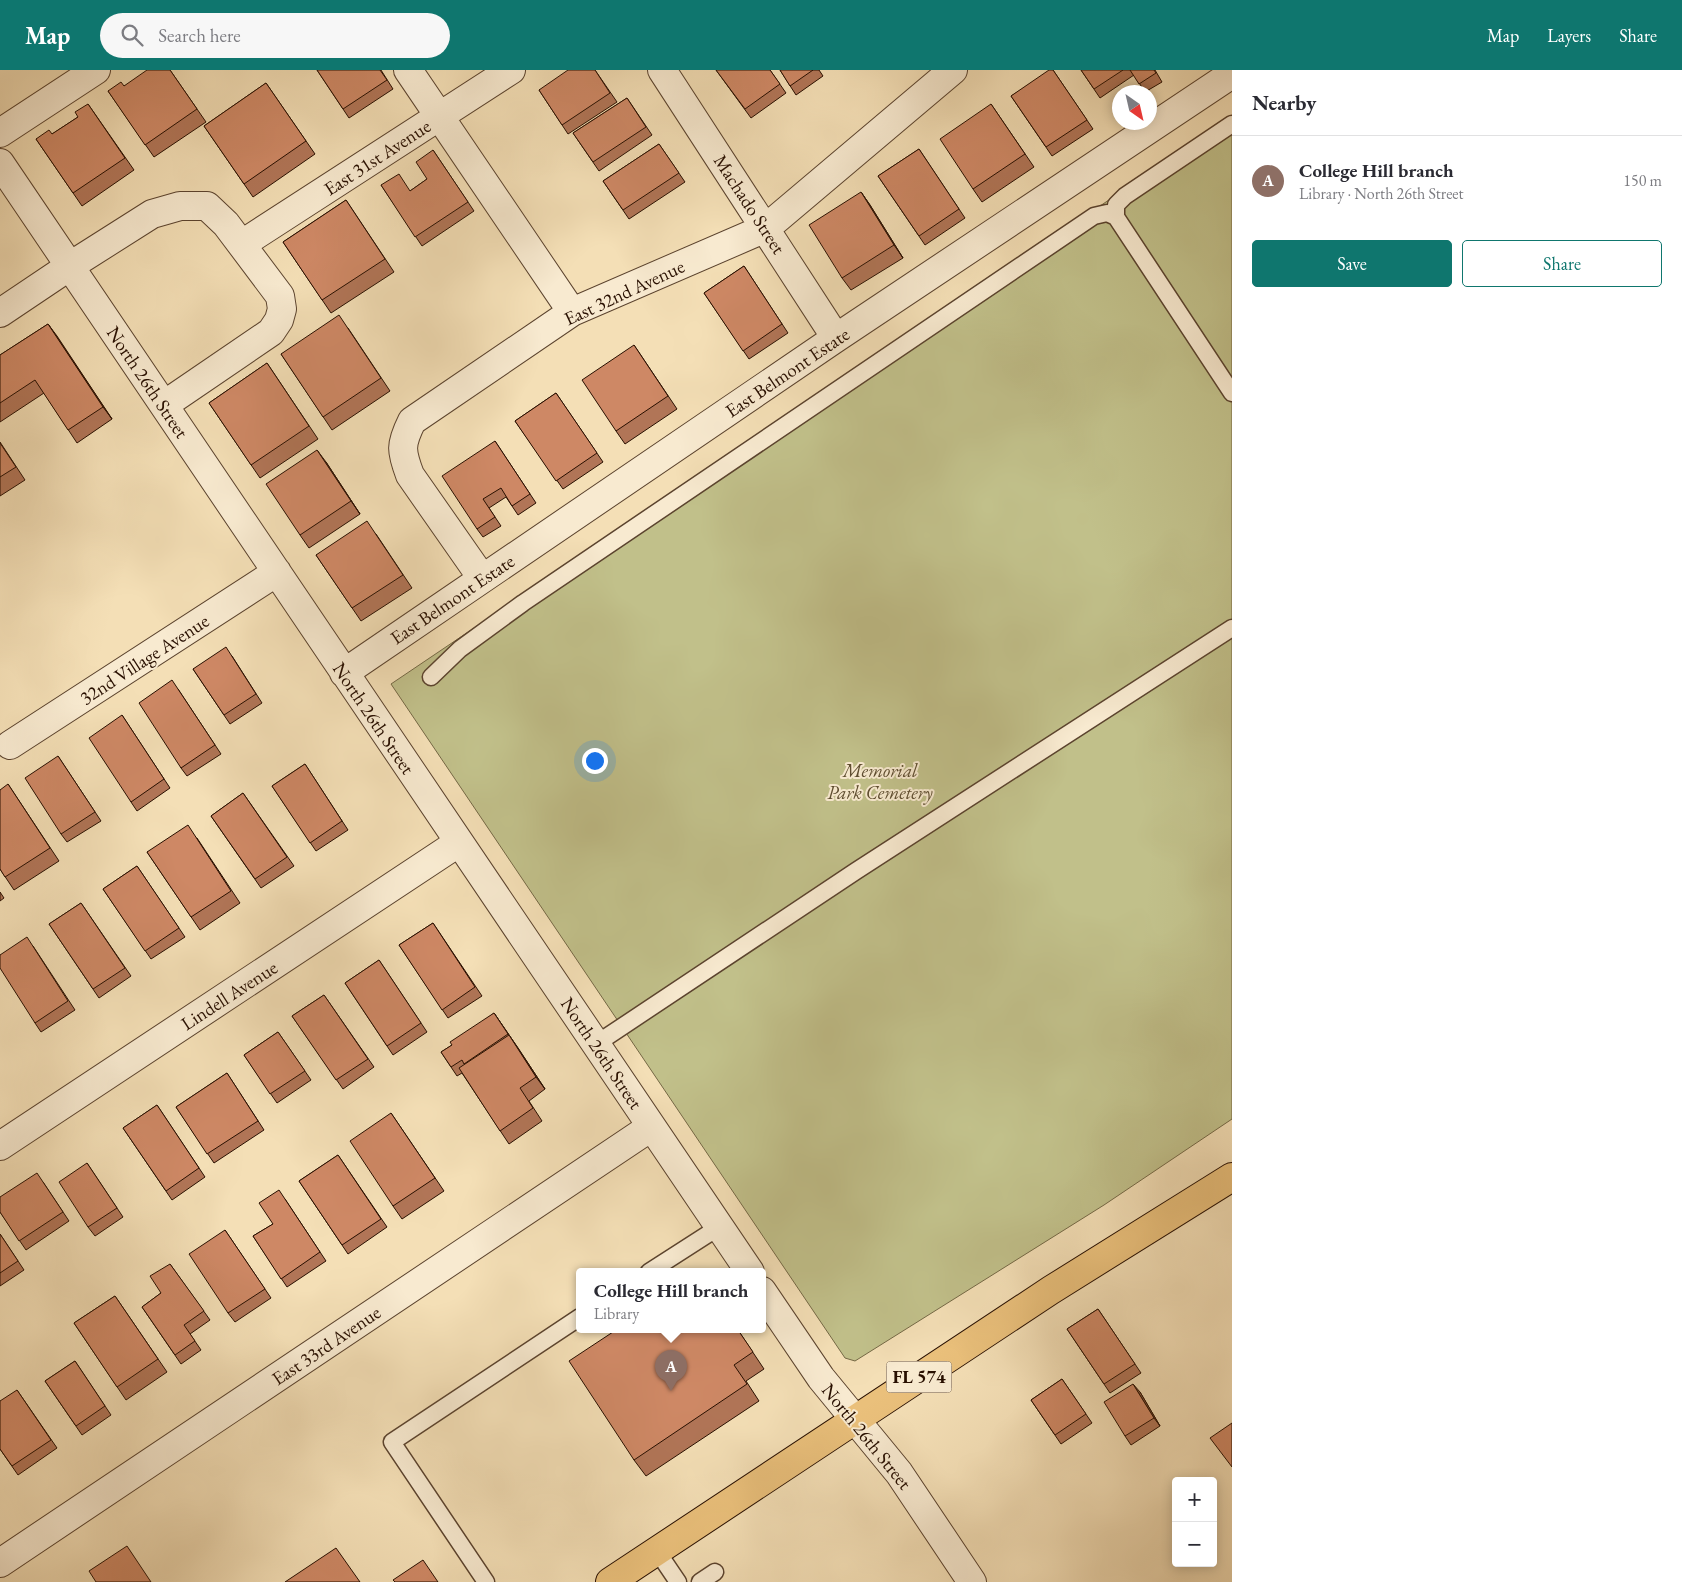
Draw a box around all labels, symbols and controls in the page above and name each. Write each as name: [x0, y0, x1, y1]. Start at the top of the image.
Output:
search box: [100, 13, 450, 58]
text: Map: [25, 20, 70, 51]
icon: search: [118, 21, 146, 49]
text: Search here: [158, 23, 241, 48]
text: Map: [1487, 24, 1519, 47]
text: Layers: [1547, 24, 1591, 47]
text: Share: [1619, 24, 1657, 47]
north arrow: [1112, 85, 1157, 130]
text: Nearby: [1252, 89, 1316, 116]
street label: East 31st Avenue: [319, 114, 435, 201]
street label: Machado Street: [708, 150, 791, 259]
text: College Hill branch: [1299, 158, 1454, 183]
text: A: [1262, 170, 1274, 191]
text: 150 m: [1623, 170, 1662, 191]
text: Library · North 26th Street: [1299, 183, 1464, 204]
button: Save: [1252, 240, 1452, 287]
button: Share: [1462, 240, 1662, 287]
street label: East 32nd Avenue: [560, 254, 688, 331]
street label: North 26th Street: [101, 321, 194, 443]
street label: East Belmont Estate: [720, 322, 854, 423]
street label: East Belmont Estate: [385, 549, 519, 650]
street label: 32nd Village Avenue: [75, 608, 214, 711]
street label: North 26th Street: [327, 657, 420, 779]
your location: [582, 748, 608, 774]
park label: Memorial Park Cemetery: [827, 758, 933, 805]
street label: Lindell Avenue: [176, 955, 282, 1036]
street label: North 26th Street: [555, 992, 648, 1114]
popup: [576, 1268, 766, 1333]
text: College Hill branch: [594, 1278, 748, 1303]
street label: East 33rd Avenue: [267, 1300, 386, 1391]
text: Library: [594, 1303, 639, 1324]
pin: A: [655, 1350, 687, 1391]
road number: FL 574: [886, 1361, 952, 1392]
street label: North 26th Street: [816, 1378, 917, 1495]
map controls: [1172, 1477, 1217, 1567]
button: +: [1172, 1477, 1217, 1522]
button: −: [1172, 1522, 1217, 1567]

